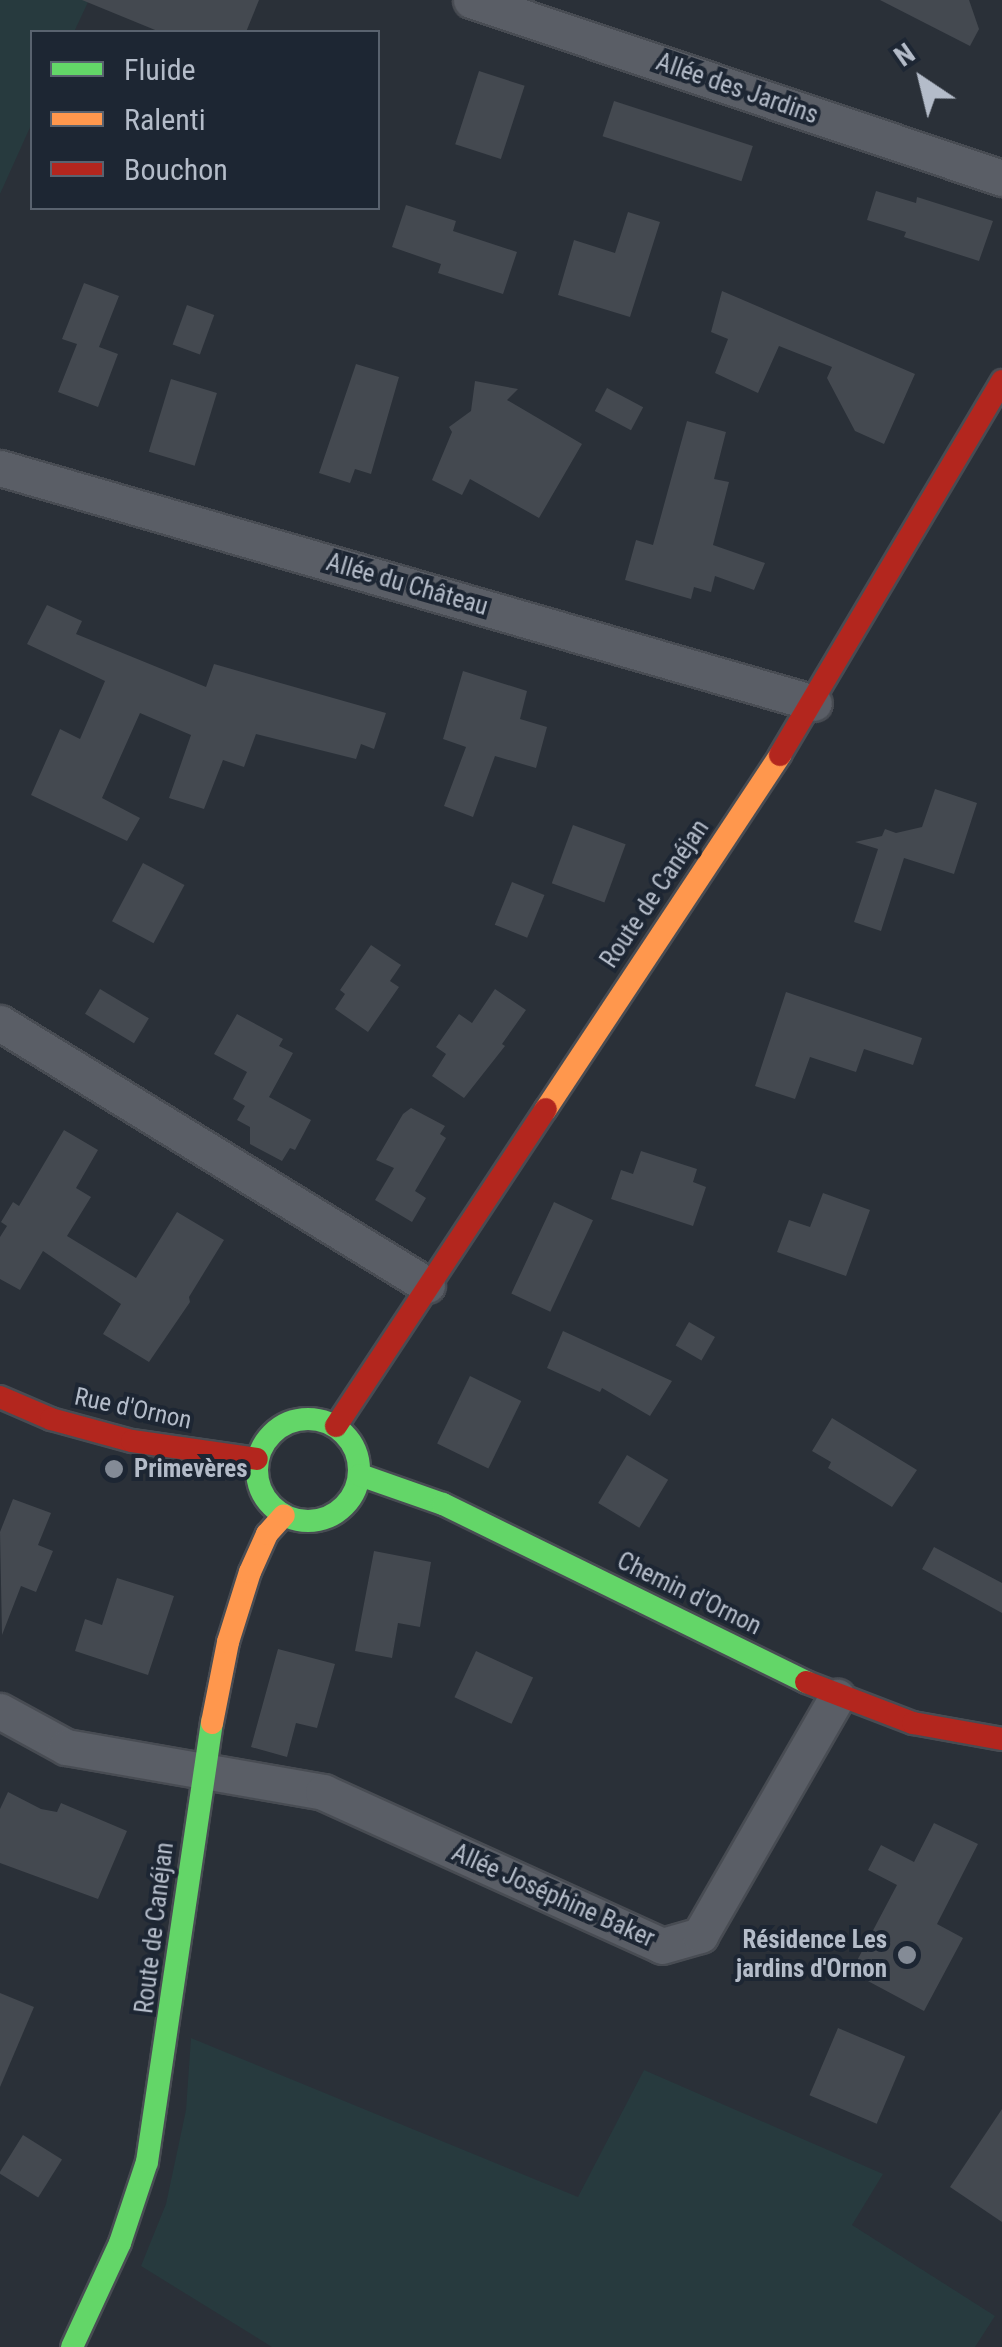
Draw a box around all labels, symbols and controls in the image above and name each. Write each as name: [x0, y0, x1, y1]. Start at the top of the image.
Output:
legend: [30, 30, 380, 210]
north arrow: [872, 30, 972, 130]
text: N: [888, 37, 921, 73]
street label: Allée des Jardins: [652, 47, 822, 131]
text: Fluide: [124, 52, 196, 87]
text: Ralenti: [124, 102, 206, 137]
text: Bouchon: [124, 152, 228, 187]
street label: Allée du Château: [323, 548, 491, 622]
street label: Route de Canéjan: [594, 814, 716, 974]
street label: Rue d'Ornon: [72, 1382, 194, 1436]
place label: Primevères: [134, 1454, 248, 1484]
marker: Primevères: [103, 1458, 125, 1480]
street label: Chemin d'Ornon: [612, 1546, 766, 1642]
street label: Allée Joséphine Baker: [447, 1838, 659, 1954]
street label: Route de Canéjan: [130, 1841, 180, 2015]
place label: Résidence Les jardins d'Ornon: [736, 1926, 887, 1985]
marker: Résidence Les jardins d'Ornon: [896, 1944, 918, 1966]

